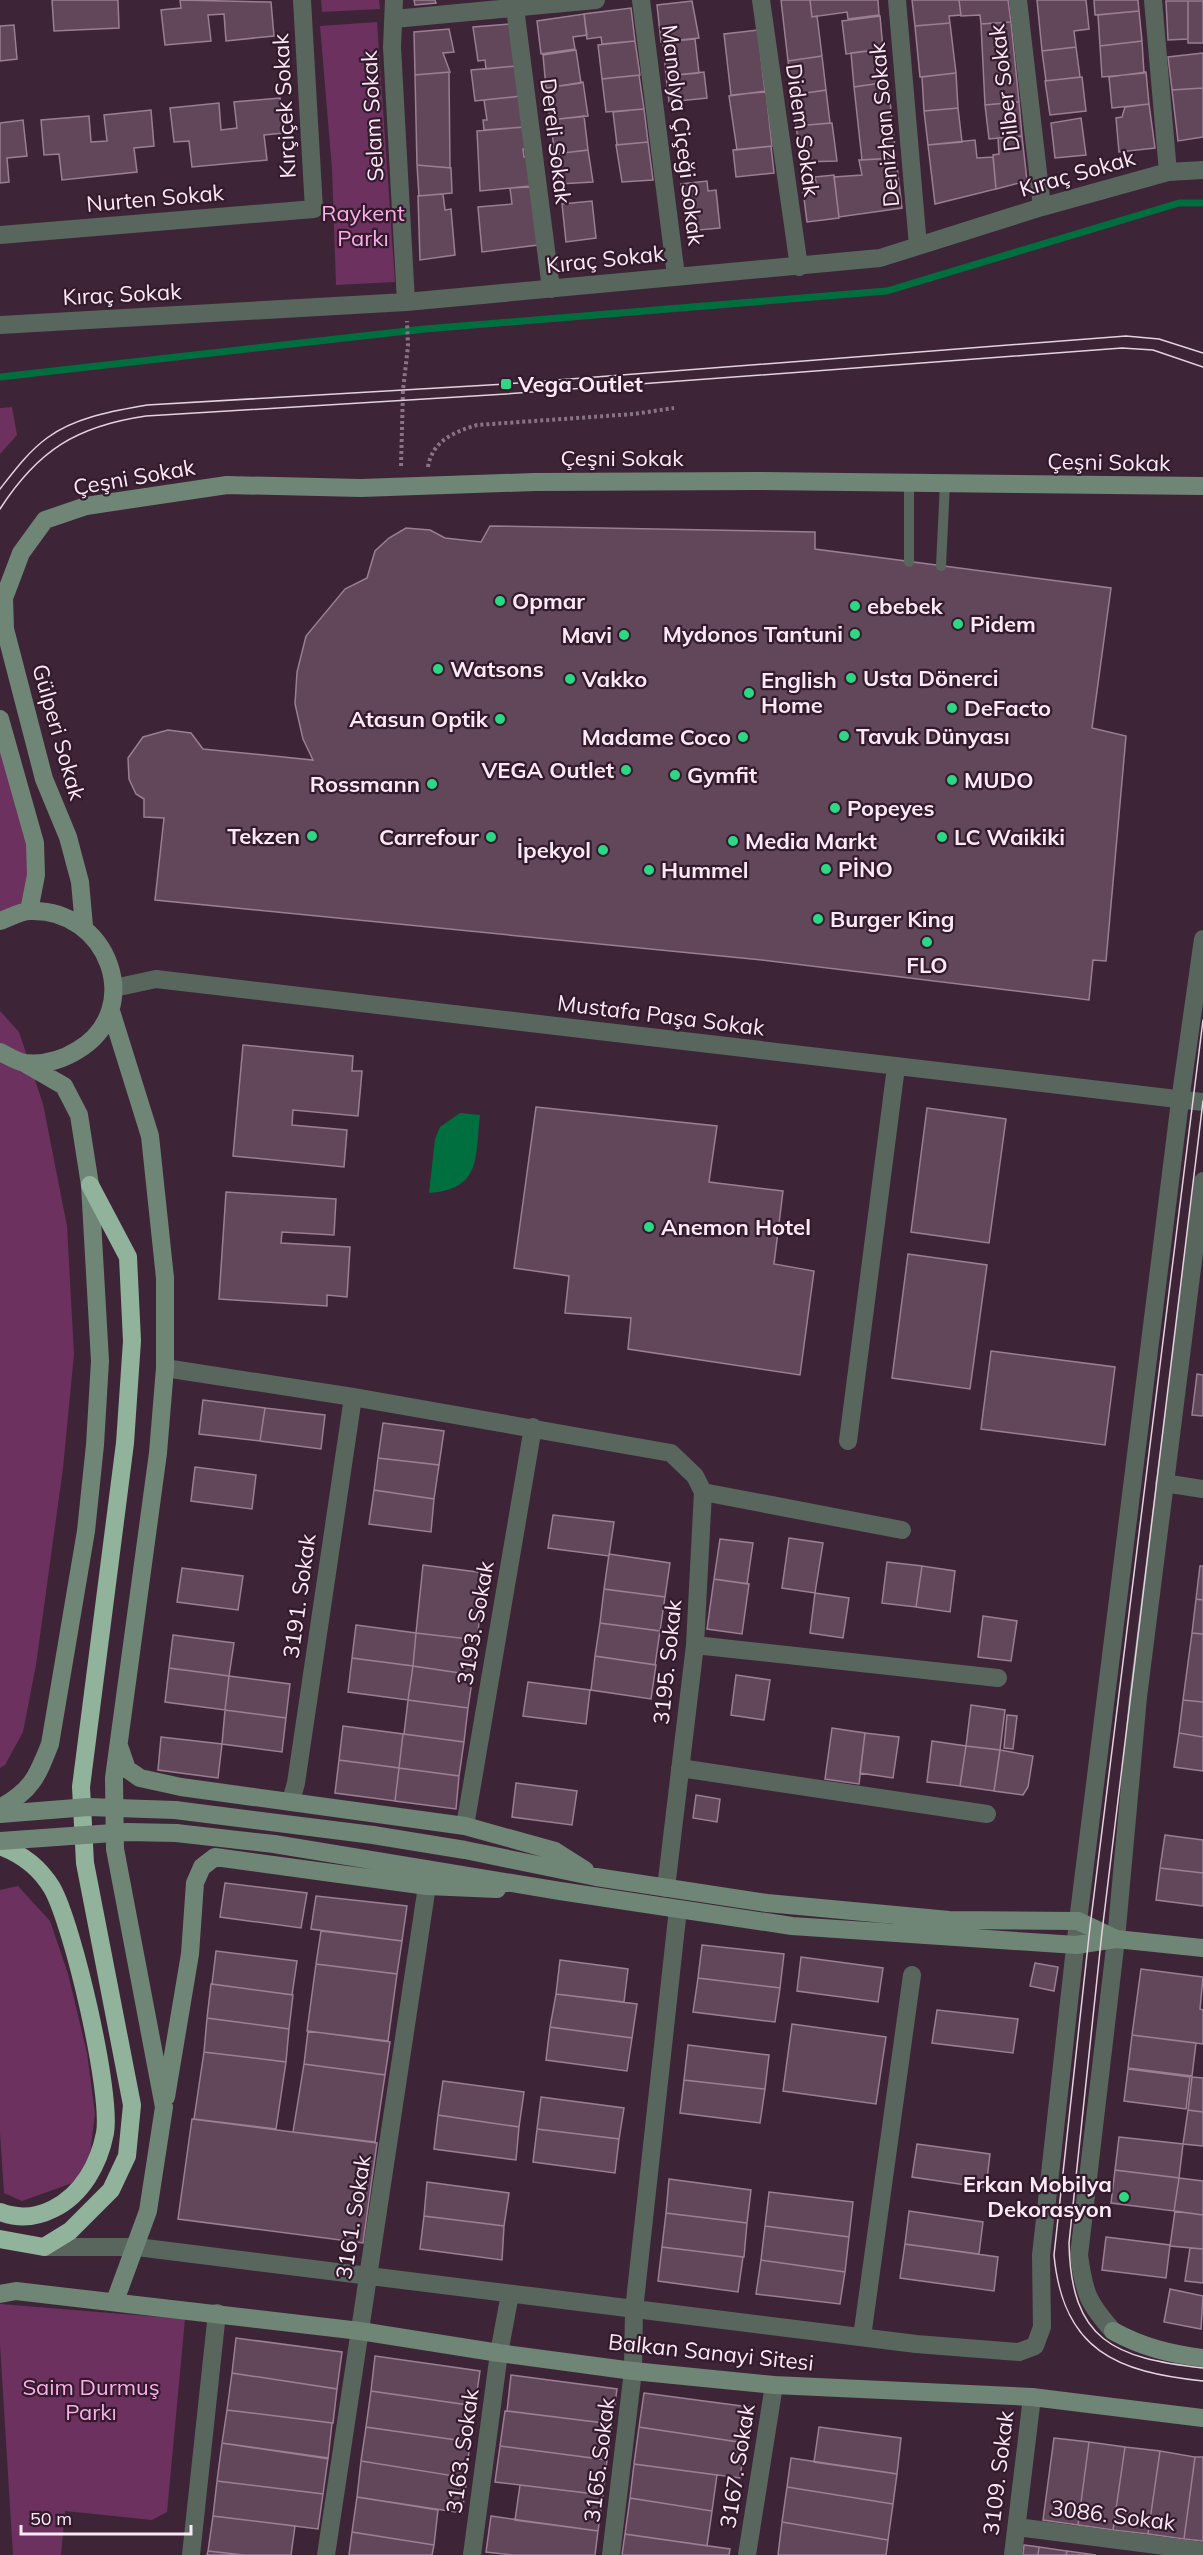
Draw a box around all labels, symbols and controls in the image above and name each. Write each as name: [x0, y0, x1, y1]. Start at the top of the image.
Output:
street label: Dilber Sokak: [982, 22, 1026, 153]
street label: Manolya Çiçeği Sokak: [656, 23, 711, 248]
street label: Kırçiçek Sokak: [266, 32, 302, 179]
street label: Denizhan Sokak: [863, 41, 905, 208]
street label: Selam Sokak: [355, 49, 389, 182]
street label: Didem Sokak: [780, 62, 826, 199]
street label: Dereli Sokak: [534, 77, 578, 206]
street label: Kıraç Sokak: [1016, 143, 1139, 203]
street label: Nurten Sokak: [85, 178, 226, 218]
park label: Raykent Parkı: [321, 199, 405, 252]
street label: Kıraç Sokak: [544, 239, 666, 279]
street label: Kıraç Sokak: [62, 277, 183, 311]
place label: Vega Outlet: [517, 370, 643, 398]
marker: Vega Outlet: [499, 377, 513, 391]
street label: Çeşni Sokak: [560, 444, 684, 472]
street label: Çeşni Sokak: [1047, 447, 1171, 477]
street label: Çeşni Sokak: [71, 452, 198, 501]
place label: Opmar: [512, 587, 585, 615]
place label: ebebek: [867, 592, 943, 620]
marker: Opmar: [493, 594, 507, 608]
marker: ebebek: [848, 599, 862, 613]
place label: Pidem: [970, 610, 1036, 638]
marker: Pidem: [951, 617, 965, 631]
place label: Mydonos Tantuni: [663, 620, 843, 648]
place label: Mavi: [562, 621, 612, 649]
marker: Mydonos Tantuni: [848, 627, 862, 641]
marker: Mavi: [617, 628, 631, 642]
place label: Watsons: [450, 655, 544, 683]
street label: Gülperi Sokak: [26, 661, 92, 804]
marker: Watsons: [431, 662, 445, 676]
place label: Usta Dönerci: [863, 664, 999, 692]
place label: Vakko: [581, 665, 647, 693]
place label: English Home: [761, 666, 837, 719]
marker: Usta Dönerci: [844, 671, 858, 685]
marker: Vakko: [563, 672, 577, 686]
marker: English Home: [742, 686, 756, 700]
place label: DeFacto: [964, 694, 1051, 722]
marker: DeFacto: [945, 701, 959, 715]
place label: Atasun Optik: [349, 705, 489, 733]
marker: Atasun Optik: [493, 712, 507, 726]
place label: Tavuk Dünyası: [856, 722, 1010, 750]
place label: Madame Coco: [582, 723, 731, 751]
marker: Tavuk Dünyası: [837, 729, 851, 743]
marker: Madame Coco: [736, 730, 750, 744]
place label: VEGA Outlet: [480, 756, 614, 784]
place label: Gymfit: [687, 761, 757, 789]
marker: VEGA Outlet: [619, 763, 633, 777]
place label: MUDO: [964, 766, 1034, 794]
marker: Gymfit: [668, 768, 682, 782]
place label: Rossmann: [310, 770, 420, 798]
marker: MUDO: [945, 773, 959, 787]
marker: Rossmann: [425, 777, 439, 791]
place label: Popeyes: [847, 794, 934, 822]
marker: Popeyes: [828, 801, 842, 815]
place label: Tekzen: [227, 822, 300, 850]
place label: Carrefour: [379, 823, 479, 851]
place label: LC Waikiki: [954, 823, 1065, 851]
place label: Media Markt: [745, 827, 877, 855]
marker: Tekzen: [305, 829, 319, 843]
marker: Carrefour: [484, 830, 498, 844]
marker: LC Waikiki: [935, 830, 949, 844]
marker: Media Markt: [726, 834, 740, 848]
place label: İpekyol: [517, 836, 591, 864]
marker: İpekyol: [596, 843, 610, 857]
place label: PİNO: [838, 855, 893, 883]
place label: Hummel: [661, 856, 749, 884]
marker: PİNO: [819, 862, 833, 876]
marker: Hummel: [642, 863, 656, 877]
place label: Burger King: [830, 905, 955, 933]
marker: Burger King: [811, 912, 825, 926]
marker: FLO: [920, 935, 934, 949]
place label: FLO: [906, 951, 948, 979]
street label: Mustafa Paşa Sokak: [556, 988, 767, 1042]
place label: Anemon Hotel: [661, 1213, 811, 1241]
marker: Anemon Hotel: [642, 1220, 656, 1234]
street label: 3191. Sokak: [276, 1531, 322, 1660]
street label: 3193. Sokak: [450, 1558, 500, 1687]
street label: 3195. Sokak: [647, 1597, 688, 1726]
street label: 3161. Sokak: [329, 2152, 377, 2281]
place label: Erkan Mobilya Dekorasyon: [963, 2170, 1112, 2223]
marker: Erkan Mobilya Dekorasyon: [1117, 2190, 1131, 2204]
street label: Balkan Sanayi Sitesi: [607, 2327, 815, 2377]
park label: Saim Durmuş Parkı: [22, 2373, 160, 2426]
street label: 3163. Sokak: [439, 2386, 485, 2515]
street label: 3165. Sokak: [577, 2395, 621, 2524]
street label: 3167. Sokak: [713, 2401, 761, 2530]
street label: 3109. Sokak: [976, 2408, 1020, 2537]
street label: 3086. Sokak: [1049, 2493, 1178, 2537]
scale bar: [21, 2498, 190, 2536]
text: 50 m: [30, 2507, 72, 2530]

